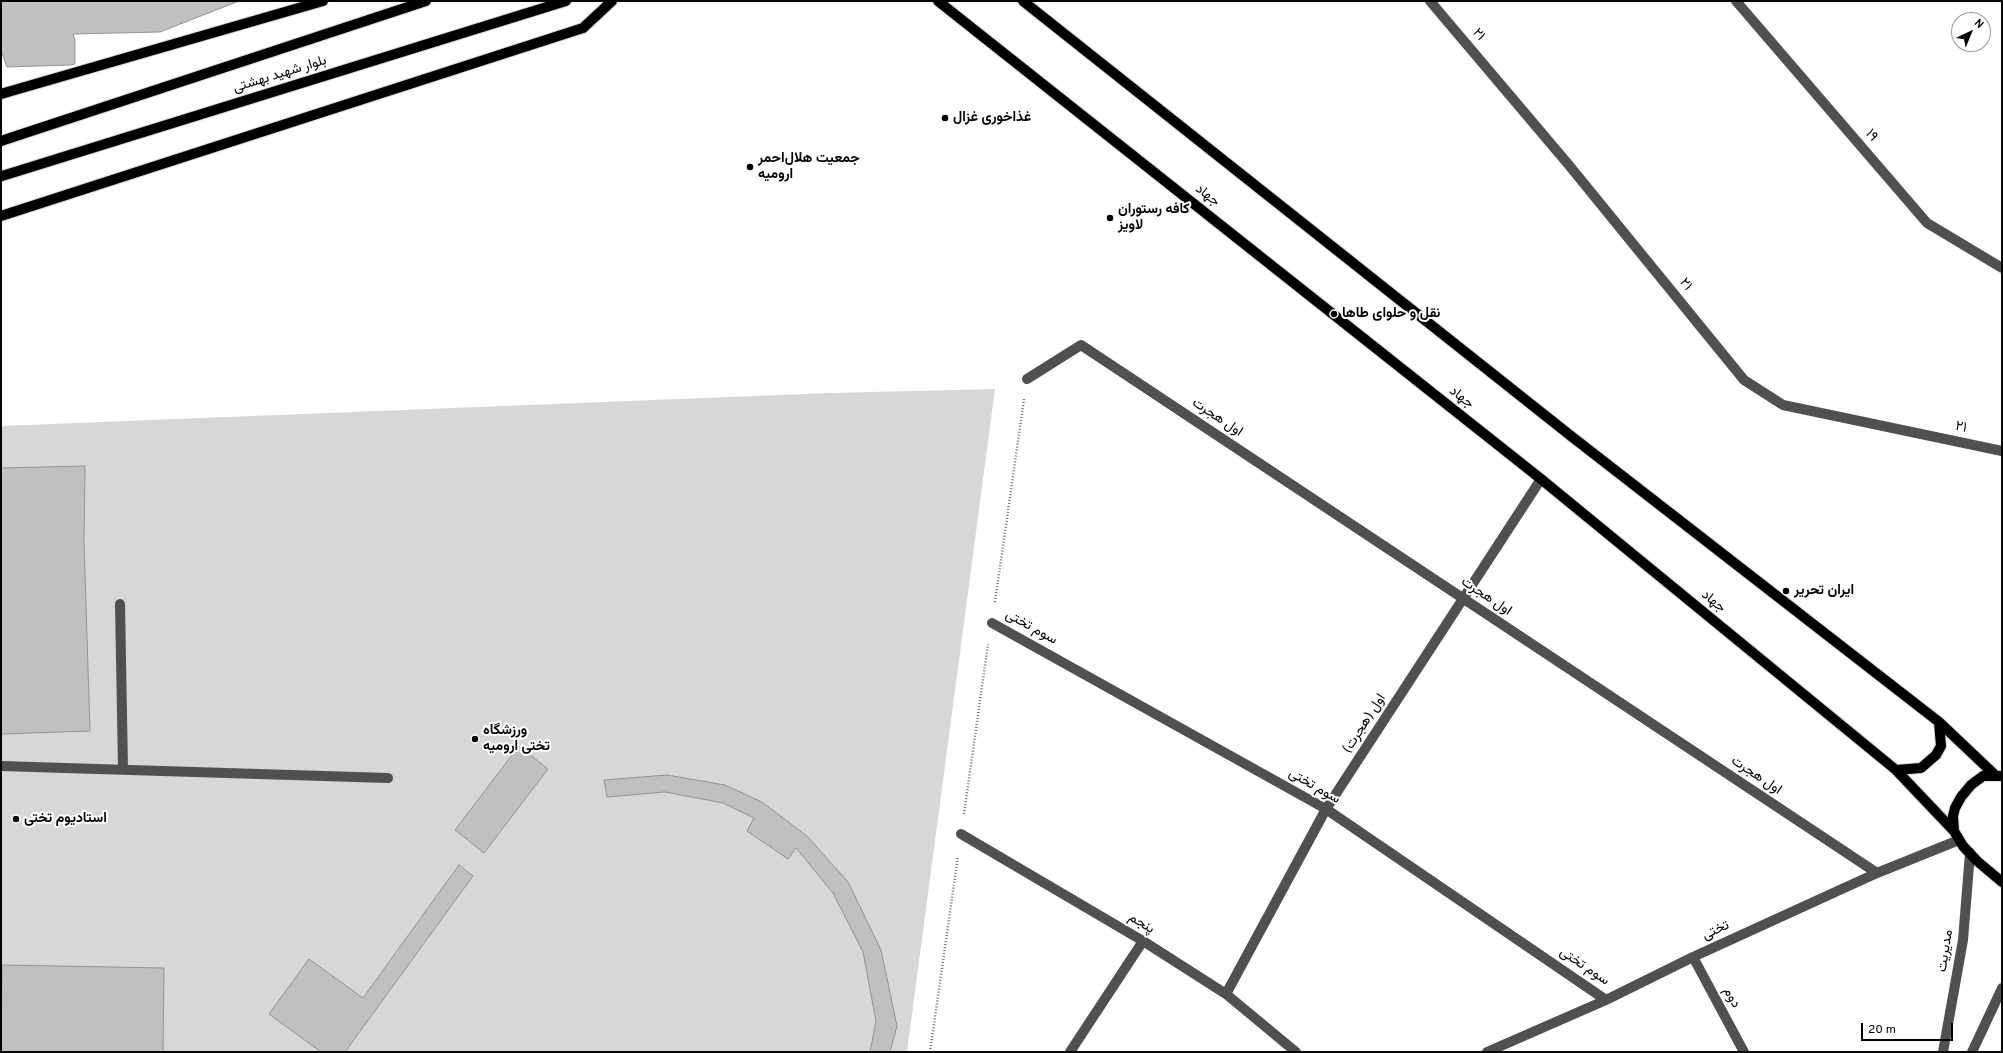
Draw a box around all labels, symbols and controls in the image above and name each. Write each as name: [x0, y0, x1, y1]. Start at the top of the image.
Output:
north arrow: [1951, 12, 1991, 52]
text: N: [1971, 16, 1986, 32]
street label: ۲۱: [1468, 25, 1488, 45]
street label: بلوار شهید بهشتی: [231, 53, 329, 97]
place label: غذاخوری غزال: [953, 110, 1031, 126]
marker: غذاخوری غزال: [940, 113, 950, 123]
street label: ۱۹: [1861, 126, 1881, 146]
place label: جمعیت هلال‌احمر ارومیه: [758, 151, 860, 184]
marker: جمعیت هلال‌احمر ارومیه: [745, 162, 755, 172]
street label: جهاد: [1191, 181, 1223, 211]
place label: کافه رستوران لاویز: [1118, 202, 1190, 234]
marker: کافه رستوران لاویز: [1105, 213, 1115, 223]
street label: ۲۱: [1675, 275, 1695, 295]
place label: نقل و حلوای طاها: [1342, 306, 1440, 322]
marker: نقل و حلوای طاها: [1329, 309, 1339, 319]
street label: جهاد: [1445, 383, 1477, 413]
street label: اول هجرت: [1188, 395, 1246, 441]
street label: ۲۱: [1954, 419, 1968, 437]
street label: اول هجرت: [1457, 574, 1515, 620]
place label: ایران تحریر: [1794, 583, 1854, 599]
marker: ایران تحریر: [1781, 586, 1791, 596]
street label: جهاد: [1697, 587, 1729, 617]
street label: سوم تختی: [1002, 607, 1060, 649]
street label: اول (هجرت): [1340, 691, 1390, 757]
place label: ورزشگاه تختی ارومیه: [483, 723, 550, 756]
marker: ورزشگاه تختی ارومیه: [470, 734, 480, 744]
street label: اول هجرت: [1727, 753, 1785, 799]
street label: سوم تختی: [1285, 766, 1343, 808]
place label: استادیوم تختی: [24, 811, 107, 827]
marker: استادیوم تختی: [11, 814, 21, 824]
street label: پنجم: [1125, 910, 1157, 938]
street label: تختی: [1700, 917, 1732, 945]
street label: مدیریت: [1934, 929, 1958, 973]
street label: سوم تختی: [1556, 944, 1612, 990]
street label: دوم: [1719, 985, 1743, 1011]
scale bar: [1863, 1015, 1955, 1041]
text: 20 m: [1868, 1022, 1896, 1038]

